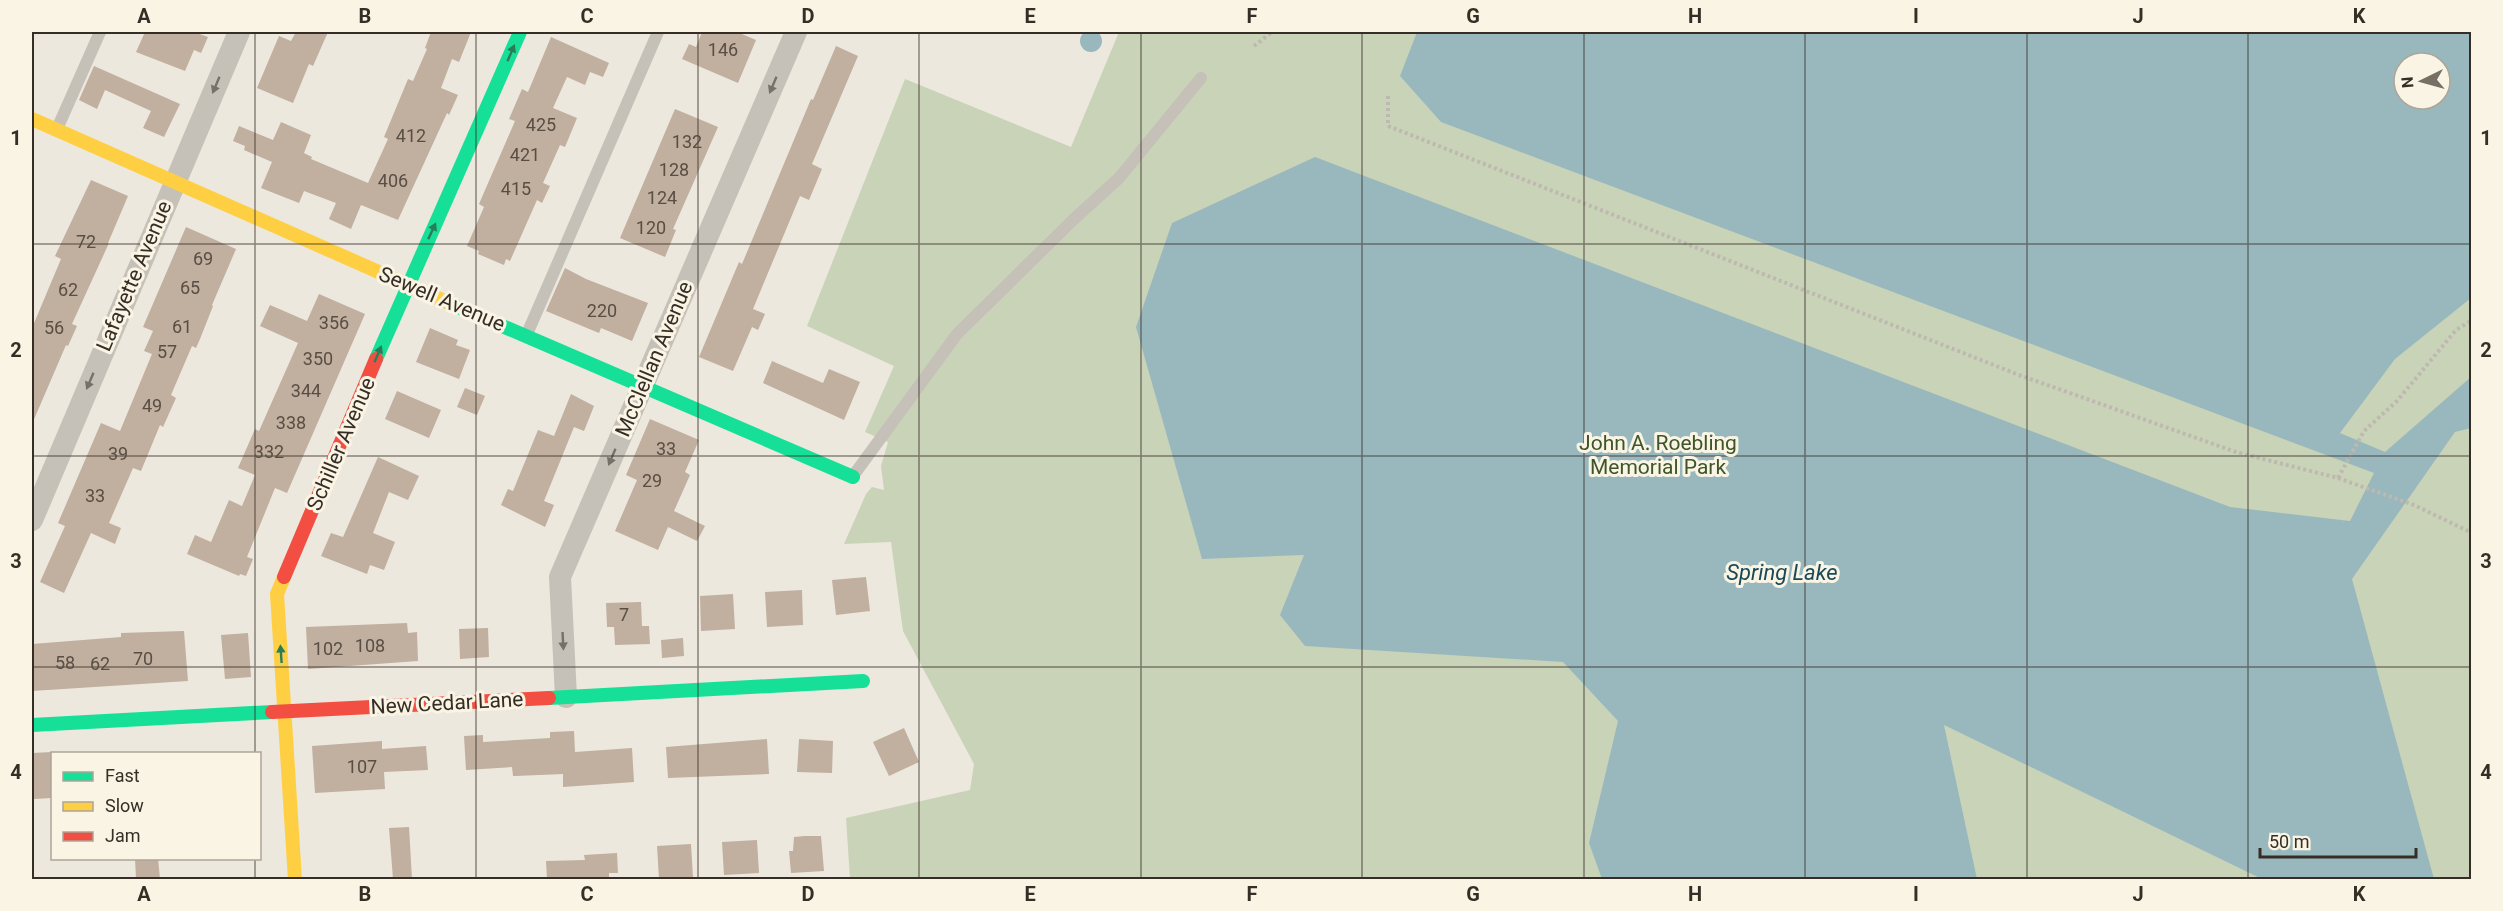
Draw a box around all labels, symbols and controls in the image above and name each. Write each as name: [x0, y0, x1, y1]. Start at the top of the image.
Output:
text: A: [137, 4, 151, 28]
text: B: [359, 4, 371, 28]
text: C: [580, 4, 594, 28]
text: D: [802, 4, 815, 28]
text: E: [1024, 4, 1036, 28]
text: F: [1247, 4, 1258, 28]
text: G: [1466, 4, 1480, 28]
text: H: [1688, 4, 1702, 28]
text: I: [1913, 4, 1919, 28]
text: J: [2132, 4, 2144, 28]
text: K: [2353, 4, 2366, 28]
house number: 146: [708, 39, 738, 60]
one-way arrow: [506, 43, 516, 61]
north arrow: [2392, 51, 2452, 111]
text: N: [2398, 76, 2418, 89]
one-way arrow: [211, 77, 221, 95]
one-way arrow: [768, 77, 778, 95]
house number: 425: [526, 114, 556, 135]
house number: 412: [396, 125, 426, 146]
text: 1: [10, 126, 22, 150]
text: 1: [2480, 126, 2492, 150]
house number: 132: [672, 131, 702, 152]
house number: 421: [510, 144, 540, 165]
house number: 128: [659, 159, 689, 180]
house number: 406: [378, 170, 408, 191]
house number: 415: [501, 178, 531, 199]
house number: 124: [647, 187, 677, 208]
street label: Lafayette Avenue: [92, 197, 176, 355]
house number: 120: [636, 217, 666, 238]
one-way arrow: [428, 223, 437, 240]
house number: 72: [76, 231, 96, 252]
house number: 69: [193, 248, 213, 269]
street label: Sewell Avenue: [375, 262, 509, 336]
house number: 65: [180, 277, 200, 298]
street label: McClellan Avenue: [610, 278, 698, 440]
house number: 62: [58, 279, 78, 300]
house number: 220: [587, 300, 617, 321]
house number: 356: [319, 312, 349, 333]
house number: 61: [172, 316, 192, 337]
house number: 56: [44, 317, 64, 338]
text: 2: [10, 338, 22, 362]
text: 2: [2480, 338, 2492, 362]
house number: 57: [157, 341, 177, 362]
one-way arrow: [374, 345, 383, 363]
house number: 350: [303, 348, 333, 369]
one-way arrow: [85, 372, 95, 390]
street label: Schiller Avenue: [302, 374, 380, 514]
house number: 344: [291, 380, 321, 401]
house number: 49: [142, 395, 162, 416]
house number: 338: [276, 412, 306, 433]
park label: John A. Roebling Memorial Park: [1579, 431, 1737, 479]
house number: 33: [656, 438, 676, 459]
house number: 332: [254, 441, 284, 462]
house number: 39: [108, 443, 128, 464]
one-way arrow: [607, 448, 617, 466]
house number: 29: [642, 470, 662, 491]
house number: 33: [85, 485, 105, 506]
text: 3: [10, 549, 22, 573]
text: 3: [2480, 549, 2492, 573]
water label: Spring Lake: [1726, 560, 1838, 585]
house number: 7: [619, 604, 629, 625]
one-way arrow: [558, 631, 567, 650]
house number: 108: [355, 635, 385, 656]
house number: 102: [313, 638, 343, 659]
one-way arrow: [276, 645, 285, 664]
house number: 70: [133, 648, 153, 669]
house number: 58: [55, 652, 75, 673]
house number: 62: [90, 653, 110, 674]
street label: New Cedar Lane: [370, 687, 524, 719]
legend: [51, 752, 261, 860]
house number: 107: [347, 756, 377, 777]
text: 4: [10, 760, 22, 784]
text: 4: [2480, 760, 2492, 784]
text: Fast: [105, 765, 140, 786]
text: Slow: [105, 795, 144, 816]
scale bar: [2260, 821, 2416, 859]
text: Jam: [105, 825, 141, 846]
text: 50 m: [2269, 831, 2309, 852]
text: A: [137, 882, 151, 906]
text: B: [359, 882, 371, 906]
text: C: [580, 882, 594, 906]
text: D: [802, 882, 815, 906]
text: E: [1024, 882, 1036, 906]
text: F: [1247, 882, 1258, 906]
text: G: [1466, 882, 1480, 906]
text: H: [1688, 882, 1702, 906]
text: I: [1913, 882, 1919, 906]
text: J: [2132, 882, 2144, 906]
text: K: [2353, 882, 2366, 906]

